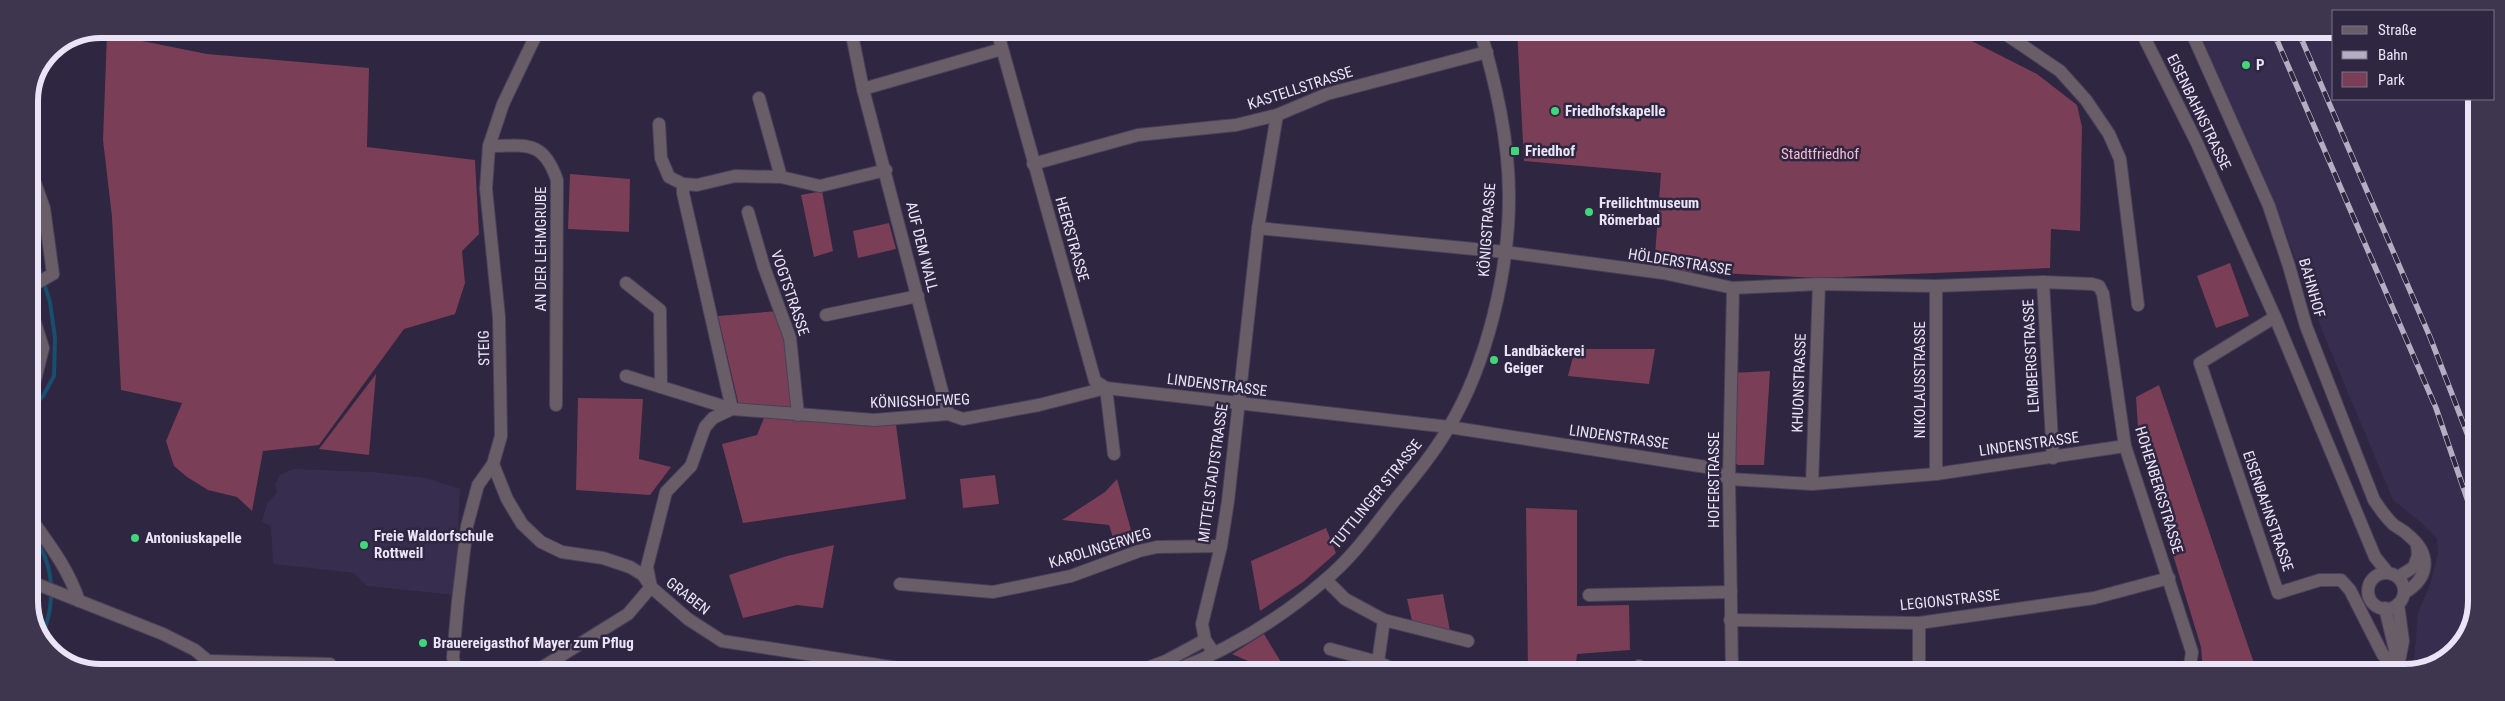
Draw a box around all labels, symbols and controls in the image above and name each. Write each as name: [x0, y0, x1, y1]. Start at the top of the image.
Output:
legend: [2332, 10, 2495, 100]
text: Straße: [2378, 21, 2417, 39]
text: Bahn: [2378, 46, 2408, 64]
street label: EISENBAHNSTRASSE: [2163, 51, 2235, 173]
place label: P: [2256, 56, 2265, 74]
marker: P: [2240, 59, 2252, 71]
street label: KASTELLSTRASSE: [1245, 63, 1355, 113]
text: Park: [2378, 71, 2405, 89]
place label: Friedhofskapelle: [1565, 102, 1665, 120]
marker: Friedhofskapelle: [1549, 105, 1561, 117]
place label: Friedhof: [1525, 142, 1575, 160]
marker: Friedhof: [1509, 145, 1521, 157]
park label: Stadtfriedhof: [1781, 145, 1859, 163]
street label: KÖNIGSTRASSE: [1475, 182, 1499, 278]
street label: AN DER LEHMGRUBE: [532, 187, 550, 311]
place label: Freilichtmuseum Römerbad: [1599, 194, 1699, 229]
street label: HEERSTRASSE: [1051, 195, 1093, 283]
street label: AUF DEM WALL: [902, 200, 942, 294]
marker: Freilichtmuseum Römerbad: [1583, 206, 1595, 218]
street label: HÖLDERSTRASSE: [1627, 245, 1733, 279]
street label: VOGTSTRASSE: [767, 248, 813, 338]
street label: BAHNHOF: [2295, 256, 2329, 320]
street label: LEMBERGSTRASSE: [2019, 299, 2043, 413]
street label: NIKOLAUSSTRASSE: [1911, 321, 1929, 439]
street label: STEIG: [475, 330, 493, 366]
street label: KHUONSTRASSE: [1788, 333, 1810, 433]
place label: Landbäckerei Geiger: [1504, 342, 1584, 377]
marker: Landbäckerei Geiger: [1488, 354, 1500, 366]
street label: LINDENSTRASSE: [1166, 370, 1268, 400]
street label: KÖNIGSHOFWEG: [870, 390, 970, 412]
street label: MITTELSTADTSTRASSE: [1194, 402, 1232, 544]
street label: LINDENSTRASSE: [1568, 421, 1670, 453]
street label: HOHENBERGSTRASSE: [2131, 424, 2187, 556]
street label: LINDENSTRASSE: [1978, 428, 2080, 460]
street label: HOFERSTRASSE: [1705, 432, 1723, 528]
street label: TUTTLINGER STRASSE: [1327, 436, 1425, 552]
street label: EISENBAHNSTRASSE: [2239, 448, 2297, 574]
street label: KAROLINGERWEG: [1047, 524, 1153, 572]
place label: Freie Waldorfschule Rottweil: [374, 527, 494, 562]
place label: Antoniuskapelle: [145, 529, 242, 547]
marker: Antoniuskapelle: [129, 532, 141, 544]
marker: Freie Waldorfschule Rottweil: [358, 539, 370, 551]
street label: GRABEN: [663, 573, 713, 619]
street label: LEGIONSTRASSE: [1899, 586, 2001, 614]
place label: Brauereigasthof Mayer zum Pflug: [433, 634, 634, 652]
marker: Brauereigasthof Mayer zum Pflug: [417, 637, 429, 649]

